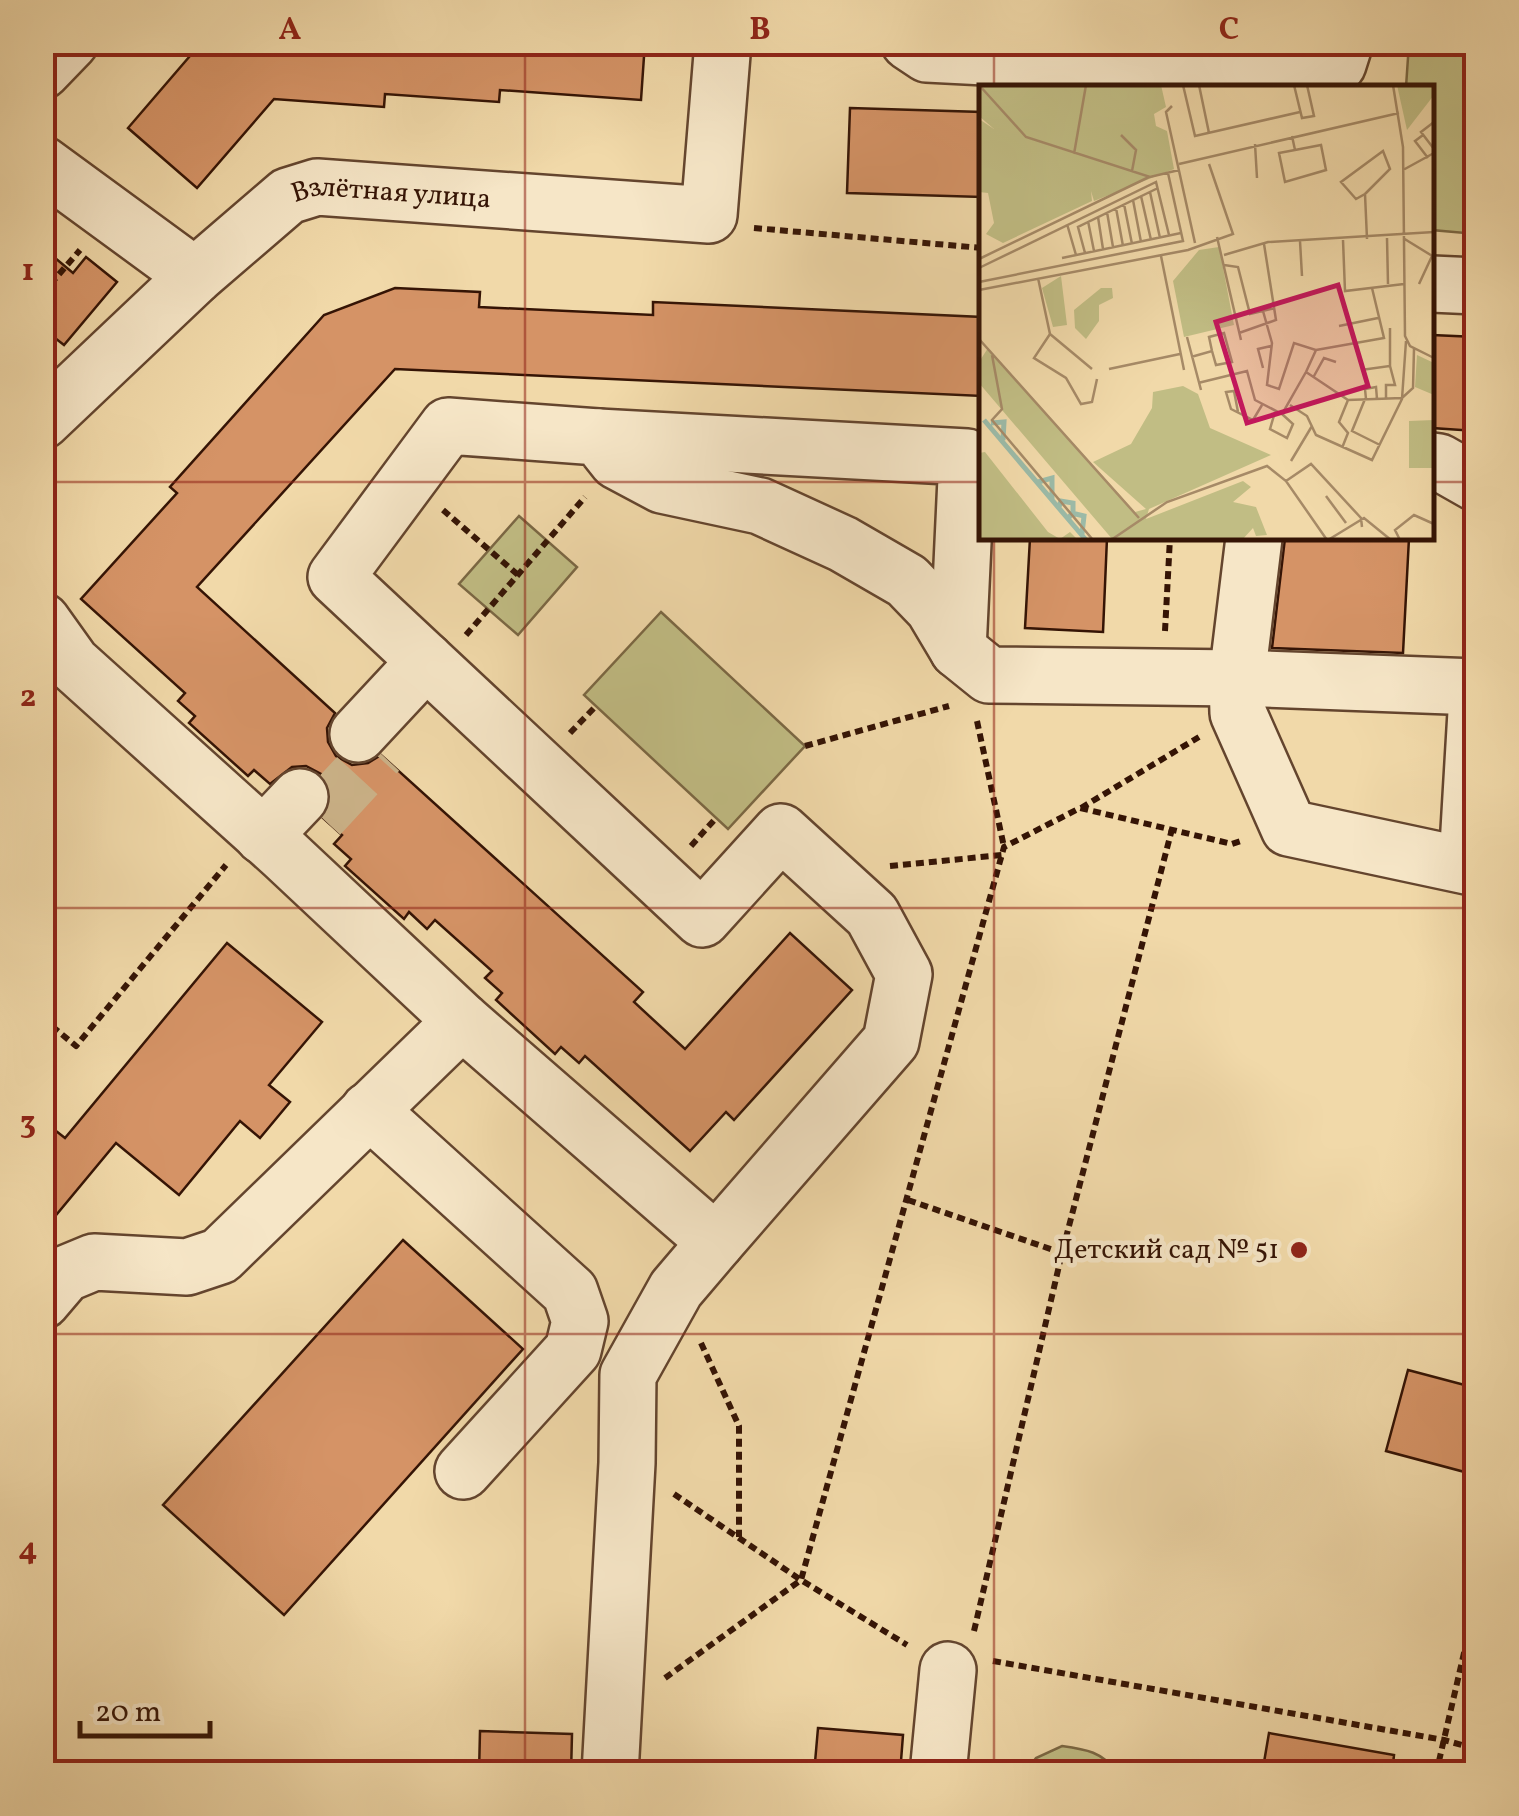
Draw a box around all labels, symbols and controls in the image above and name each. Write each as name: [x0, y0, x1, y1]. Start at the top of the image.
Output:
text: A: [279, 9, 302, 53]
text: B: [749, 9, 771, 53]
text: C: [1219, 9, 1239, 53]
inset map: [979, 85, 1434, 540]
street label: Взлётная улица: [286, 167, 492, 219]
text: 1: [22, 250, 34, 294]
text: 2: [20, 676, 36, 720]
text: 3: [20, 1103, 36, 1147]
place label: Детский сад № 51: [1054, 1231, 1279, 1270]
marker: Детский сад № 51: [1288, 1239, 1310, 1261]
text: 4: [18, 1529, 38, 1573]
scale bar: [80, 1676, 210, 1738]
text: 20 m: [95, 1692, 161, 1734]

